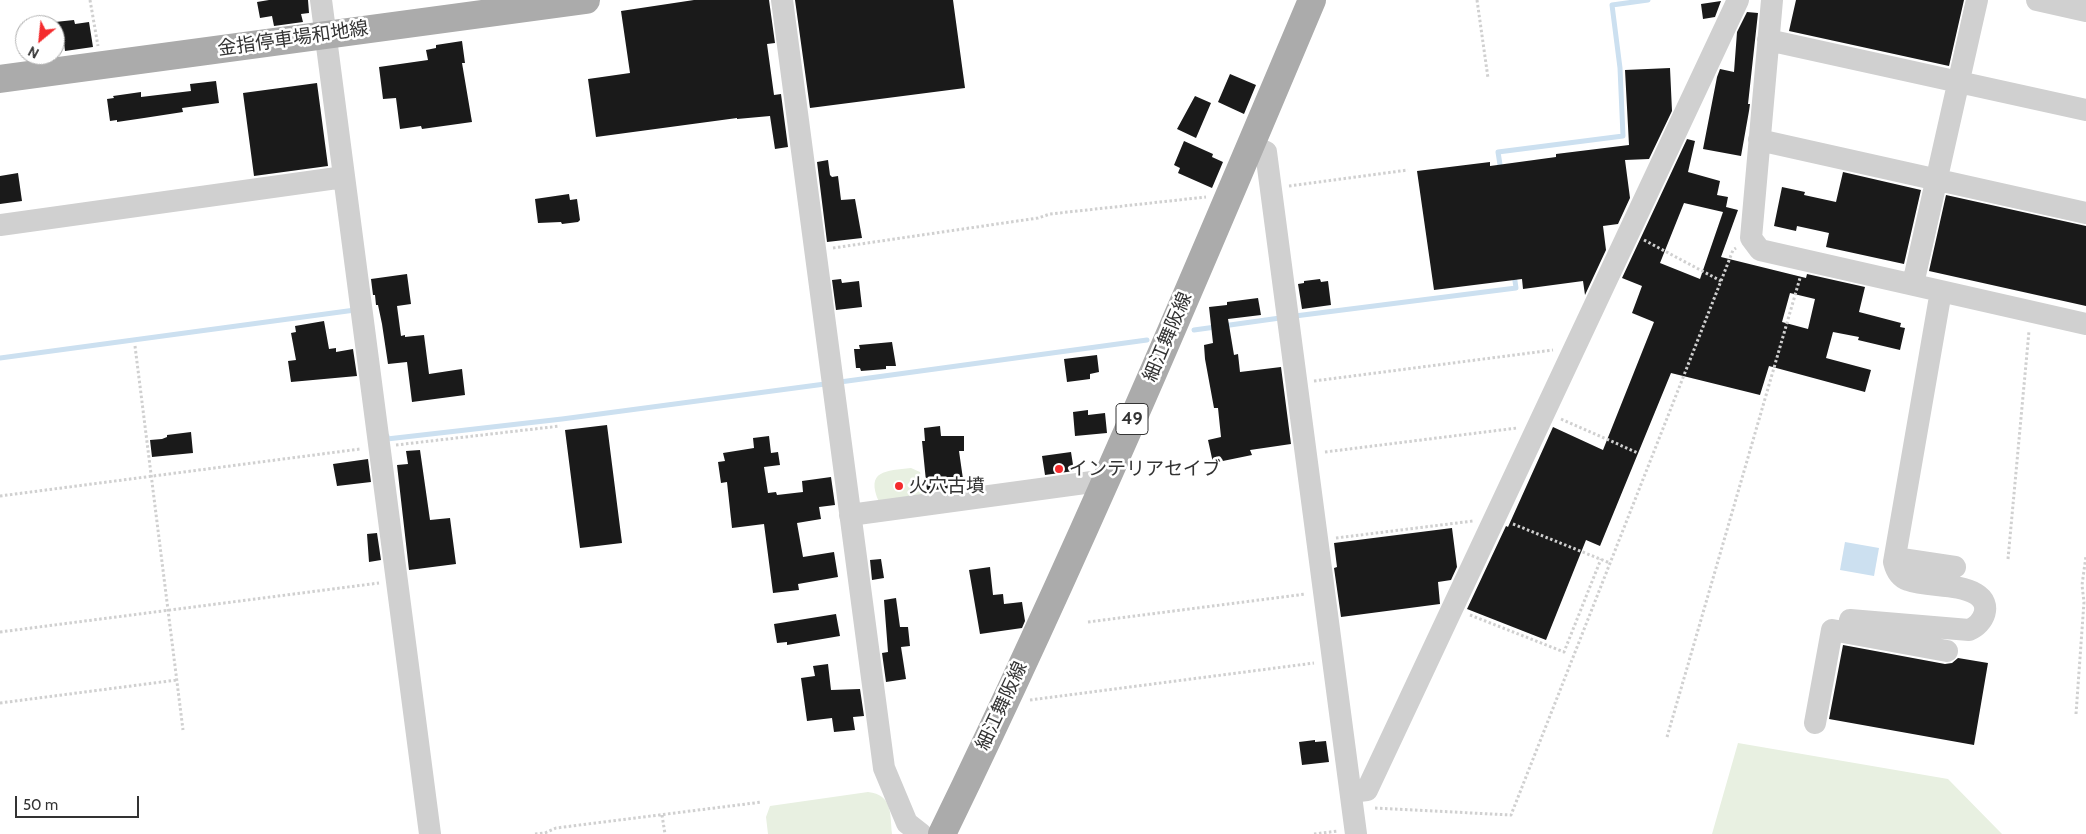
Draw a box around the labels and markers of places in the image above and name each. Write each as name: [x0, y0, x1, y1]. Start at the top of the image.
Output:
place label: インテリアセイブ: [1069, 458, 1221, 480]
marker: インテリアセイブ: [1053, 463, 1065, 475]
place label: 火穴古墳: [909, 475, 985, 497]
marker: 火穴古墳: [893, 480, 905, 492]

